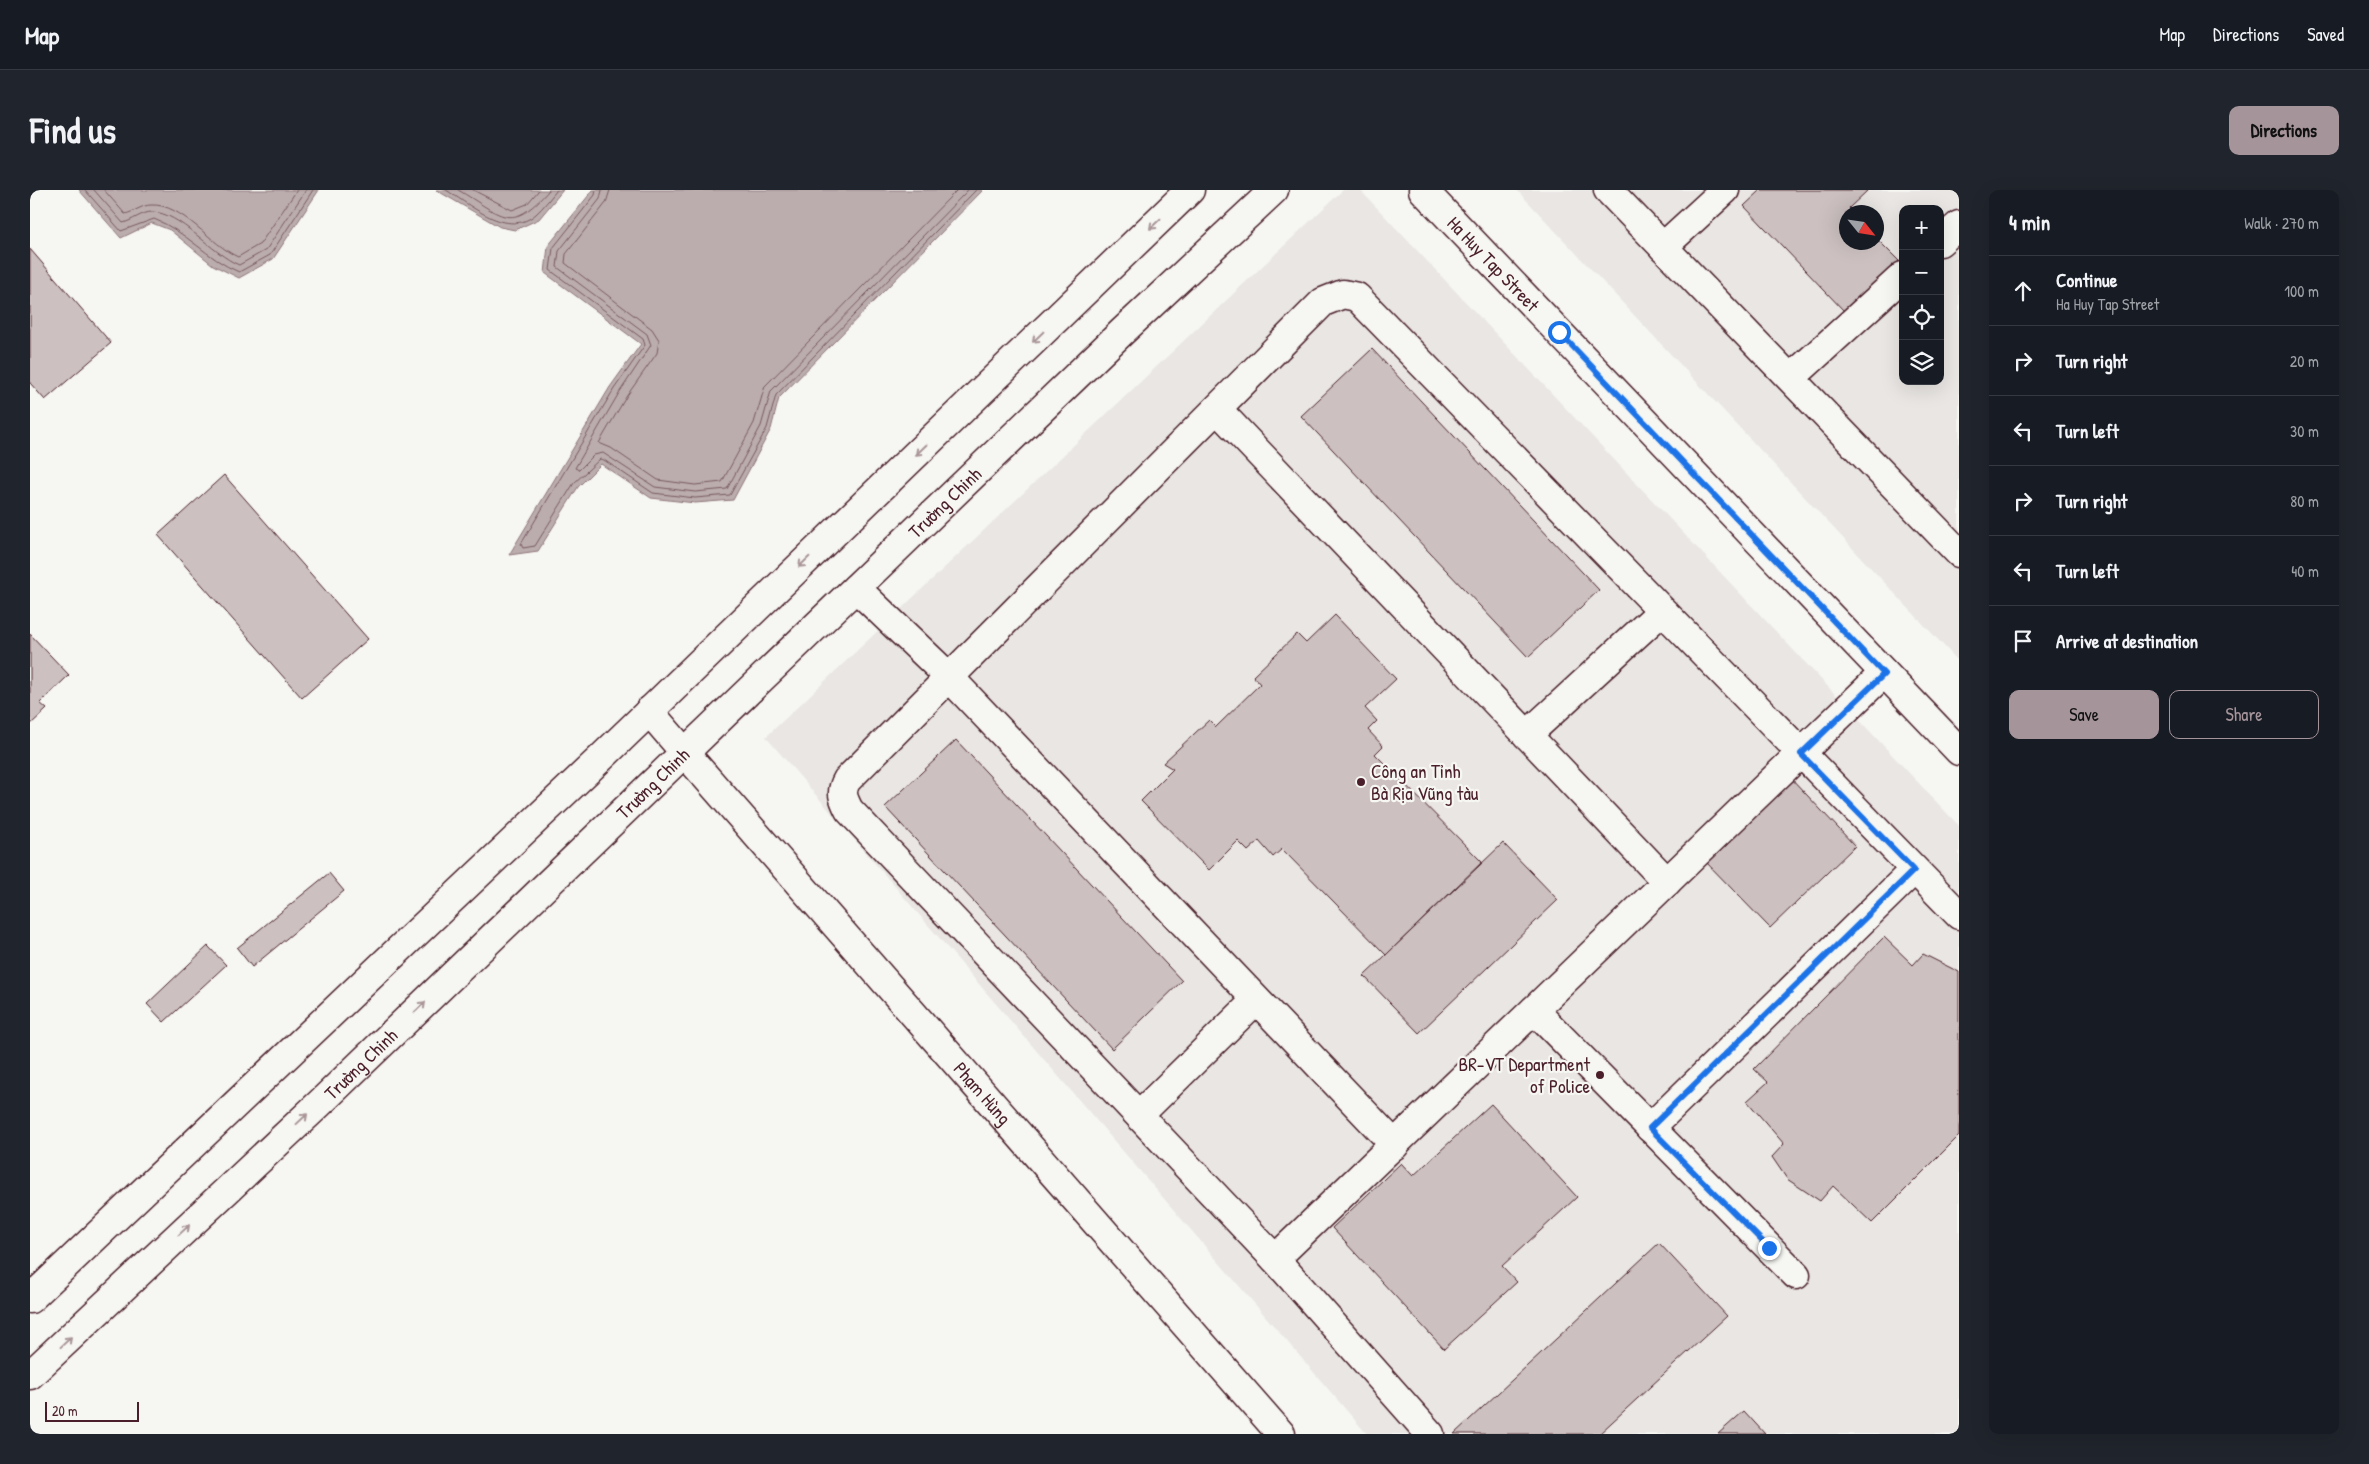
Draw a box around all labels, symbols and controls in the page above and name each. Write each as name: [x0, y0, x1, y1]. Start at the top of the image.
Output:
text: Map: [25, 19, 59, 51]
text: Map: [2160, 22, 2185, 47]
text: Directions: [2213, 22, 2279, 47]
text: Saved: [2307, 22, 2344, 47]
button: Directions: [2229, 106, 2339, 155]
text: Find us: [30, 107, 116, 154]
north arrow: [1839, 205, 1884, 250]
map controls: [1899, 205, 1944, 385]
button: +: [1899, 205, 1944, 250]
text: 4 min: [2009, 208, 2050, 237]
street label: Ha Huy Tap Street: [1442, 210, 1546, 317]
text: Walk · 270 m: [2244, 212, 2319, 234]
one-way arrow: [1148, 218, 1161, 230]
button: −: [1899, 250, 1944, 295]
text: Continue: [2056, 267, 2117, 293]
icon: ahead: [2009, 277, 2037, 305]
text: 100 m: [2284, 280, 2319, 302]
text: Ha Huy Tap Street: [2056, 293, 2159, 315]
button: locate: [1899, 295, 1944, 340]
route start: [1548, 321, 1571, 344]
one-way arrow: [1031, 331, 1044, 343]
button: layers: [1899, 340, 1944, 385]
icon: right: [2009, 347, 2037, 375]
text: Turn right: [2056, 348, 2127, 374]
text: 20 m: [2290, 350, 2319, 372]
icon: left: [2009, 417, 2037, 445]
text: Turn left: [2056, 418, 2119, 444]
text: 30 m: [2290, 420, 2319, 442]
one-way arrow: [915, 443, 927, 455]
street label: Trường Chinh: [902, 461, 987, 544]
icon: right: [2009, 487, 2037, 515]
text: Turn right: [2056, 488, 2127, 514]
text: 80 m: [2290, 490, 2319, 512]
one-way arrow: [797, 556, 810, 568]
icon: left: [2009, 557, 2037, 585]
text: Turn left: [2056, 558, 2119, 584]
text: 40 m: [2291, 560, 2319, 582]
icon: arrive: [2009, 627, 2037, 655]
text: Arrive at destination: [2056, 628, 2198, 654]
button: Save: [2009, 690, 2159, 739]
button: Share: [2169, 690, 2319, 739]
street label: Trường Chinh: [610, 742, 695, 825]
place label: Công an Tỉnh Bà Rịa Vũng tàu: [1371, 758, 1479, 806]
marker: Công an Tỉnh Bà Rịa Vũng tàu: [1355, 776, 1367, 788]
one-way arrow: [413, 1001, 426, 1013]
street label: Trường Chinh: [318, 1023, 403, 1105]
place label: BR-VT Department of Police: [1459, 1051, 1590, 1099]
street label: Phạm Hùng: [948, 1056, 1017, 1130]
marker: BR-VT Department of Police: [1594, 1069, 1606, 1081]
one-way arrow: [296, 1113, 309, 1125]
one-way arrow: [178, 1224, 190, 1236]
route end: [1758, 1237, 1781, 1260]
one-way arrow: [59, 1336, 72, 1348]
scale bar: [45, 1399, 139, 1422]
text: 20 m: [52, 1401, 78, 1420]

